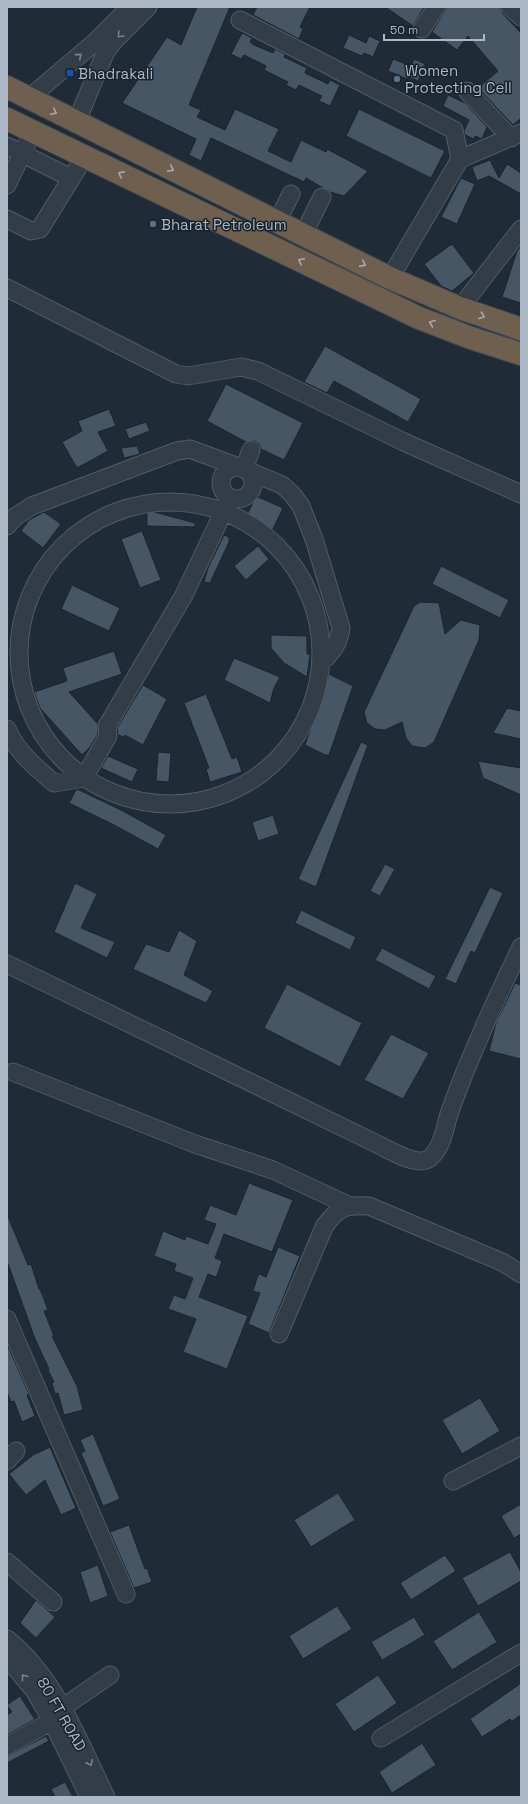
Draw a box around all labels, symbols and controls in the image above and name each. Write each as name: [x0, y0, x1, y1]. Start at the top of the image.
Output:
scale bar: [384, 16, 484, 42]
text: 50 m: [390, 22, 418, 38]
one-way arrow: [117, 30, 125, 38]
one-way arrow: [74, 53, 82, 60]
place label: Women Protecting Cell: [405, 61, 512, 97]
place label: Bhadrakali: [78, 64, 153, 83]
marker: Bhadrakali: [65, 68, 75, 78]
marker: Women Protecting Cell: [392, 74, 402, 84]
one-way arrow: [50, 107, 57, 115]
one-way arrow: [166, 165, 174, 172]
one-way arrow: [118, 171, 126, 179]
place label: Bharat Petroleum: [161, 215, 287, 234]
marker: Bharat Petroleum: [148, 219, 158, 229]
one-way arrow: [298, 258, 306, 266]
one-way arrow: [358, 259, 366, 267]
one-way arrow: [478, 311, 485, 319]
one-way arrow: [428, 319, 435, 327]
street label: 80 FT ROAD: [33, 1674, 91, 1754]
one-way arrow: [21, 1675, 28, 1682]
one-way arrow: [85, 1759, 93, 1766]

